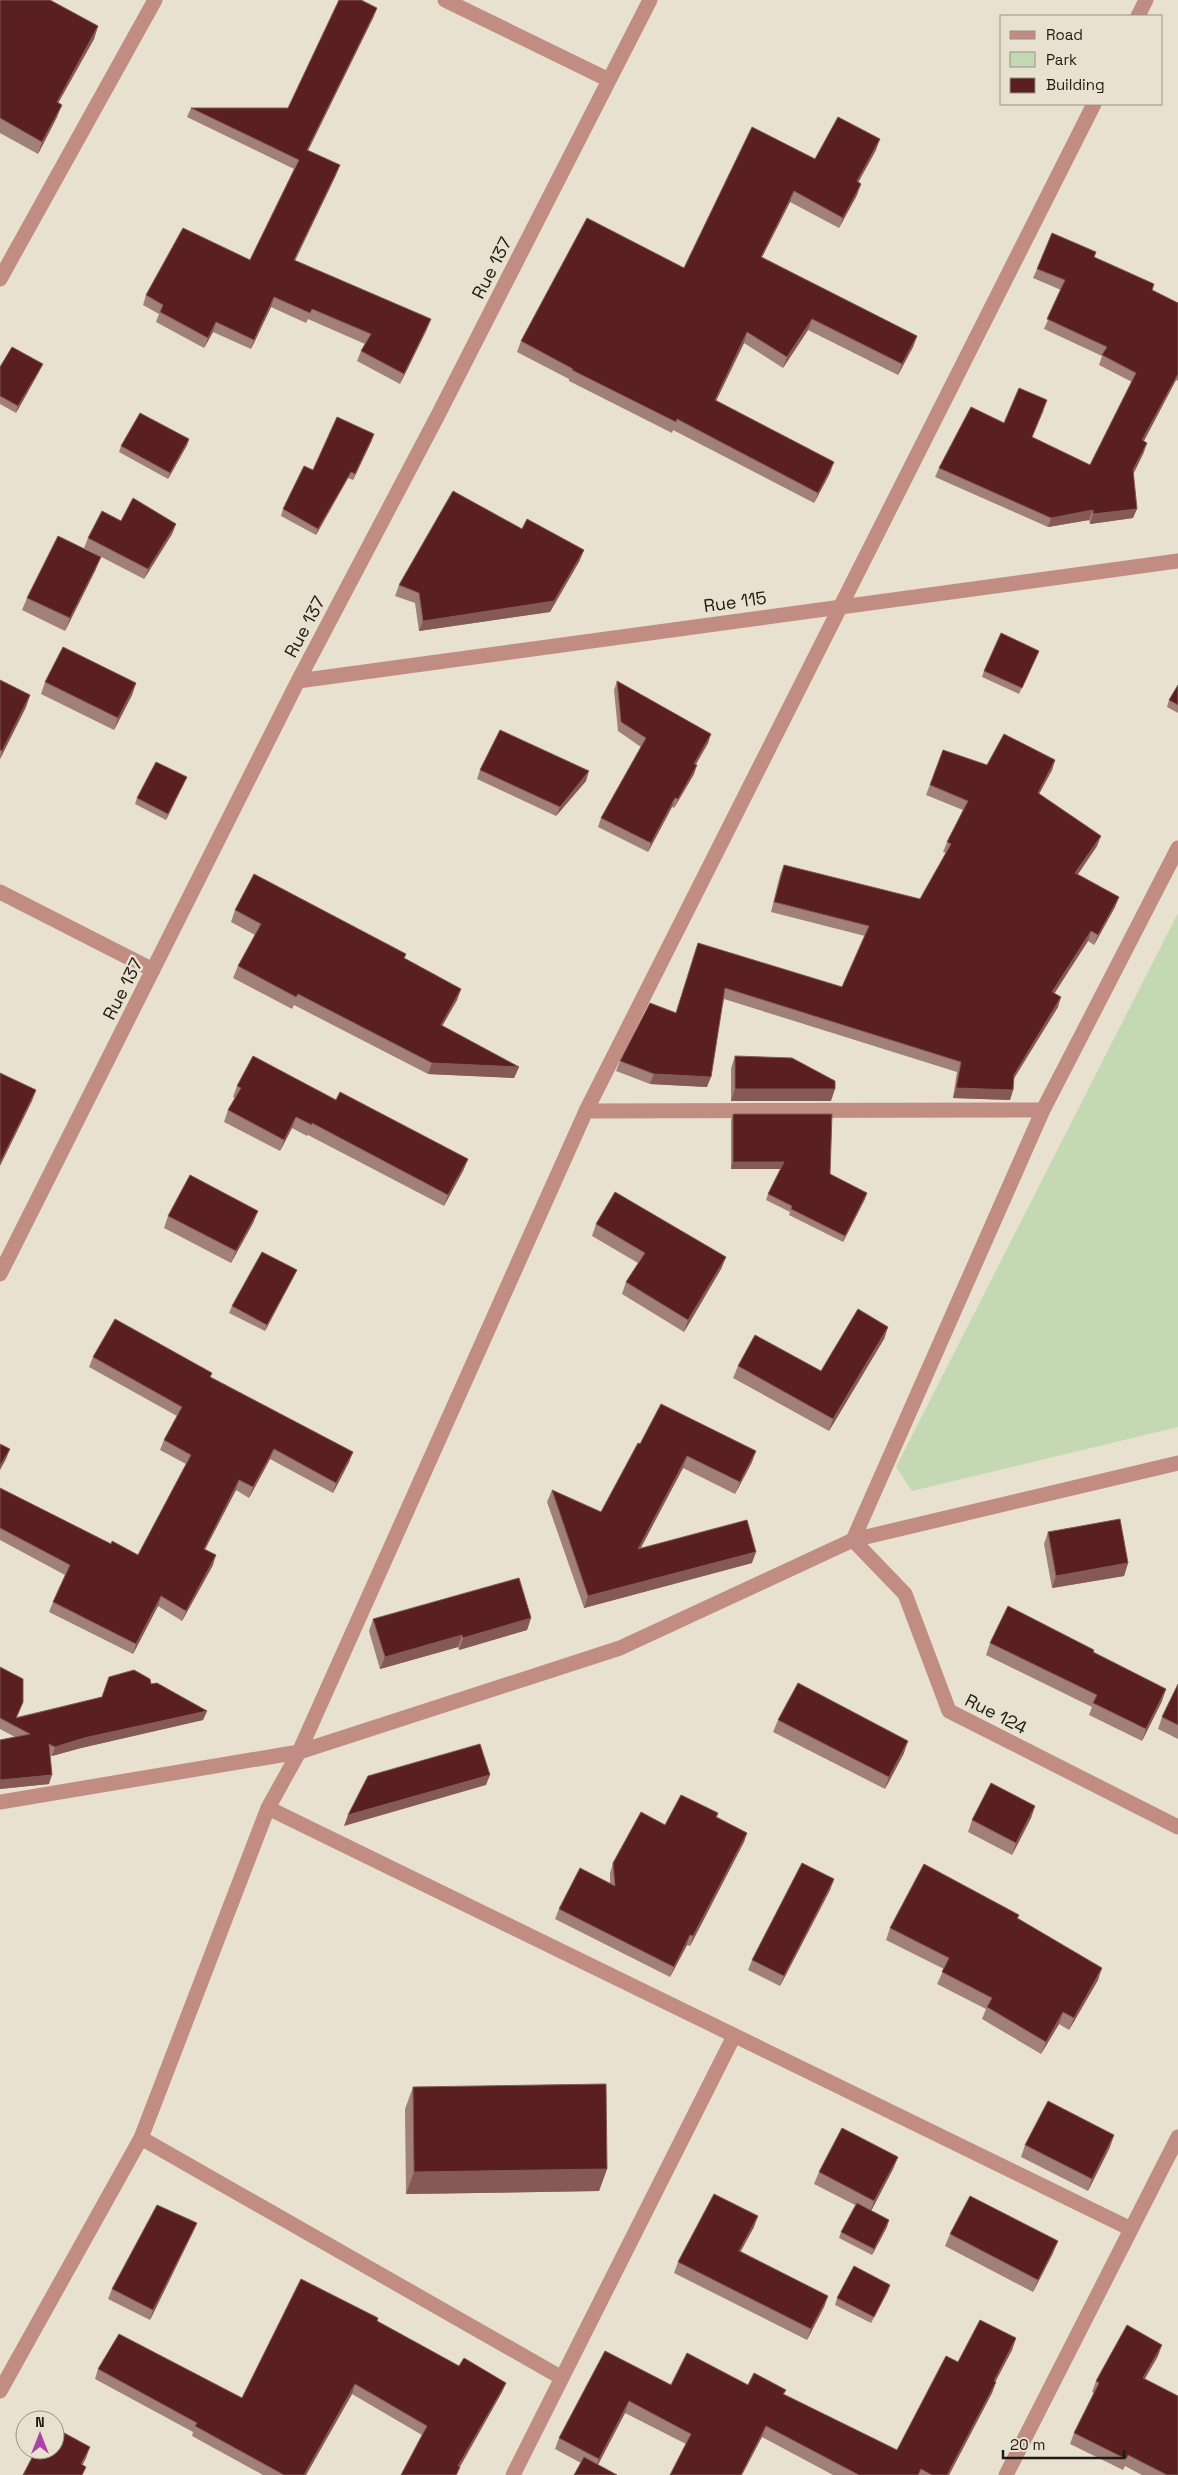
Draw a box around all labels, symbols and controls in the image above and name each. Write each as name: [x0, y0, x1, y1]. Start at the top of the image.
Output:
legend: [1000, 15, 1163, 105]
text: Road: [1046, 25, 1083, 44]
text: Park: [1046, 50, 1077, 69]
text: Building: [1046, 75, 1105, 94]
street label: Rue 137: [466, 233, 517, 302]
street label: Rue 115: [702, 586, 768, 617]
street label: Rue 137: [279, 592, 330, 661]
street label: Rue 137: [97, 954, 148, 1023]
street label: Rue 124: [961, 1688, 1031, 1739]
north arrow: [15, 2410, 65, 2460]
text: N: [35, 2413, 45, 2431]
scale bar: [1003, 2428, 1124, 2460]
text: 20 m: [1010, 2435, 1045, 2454]

